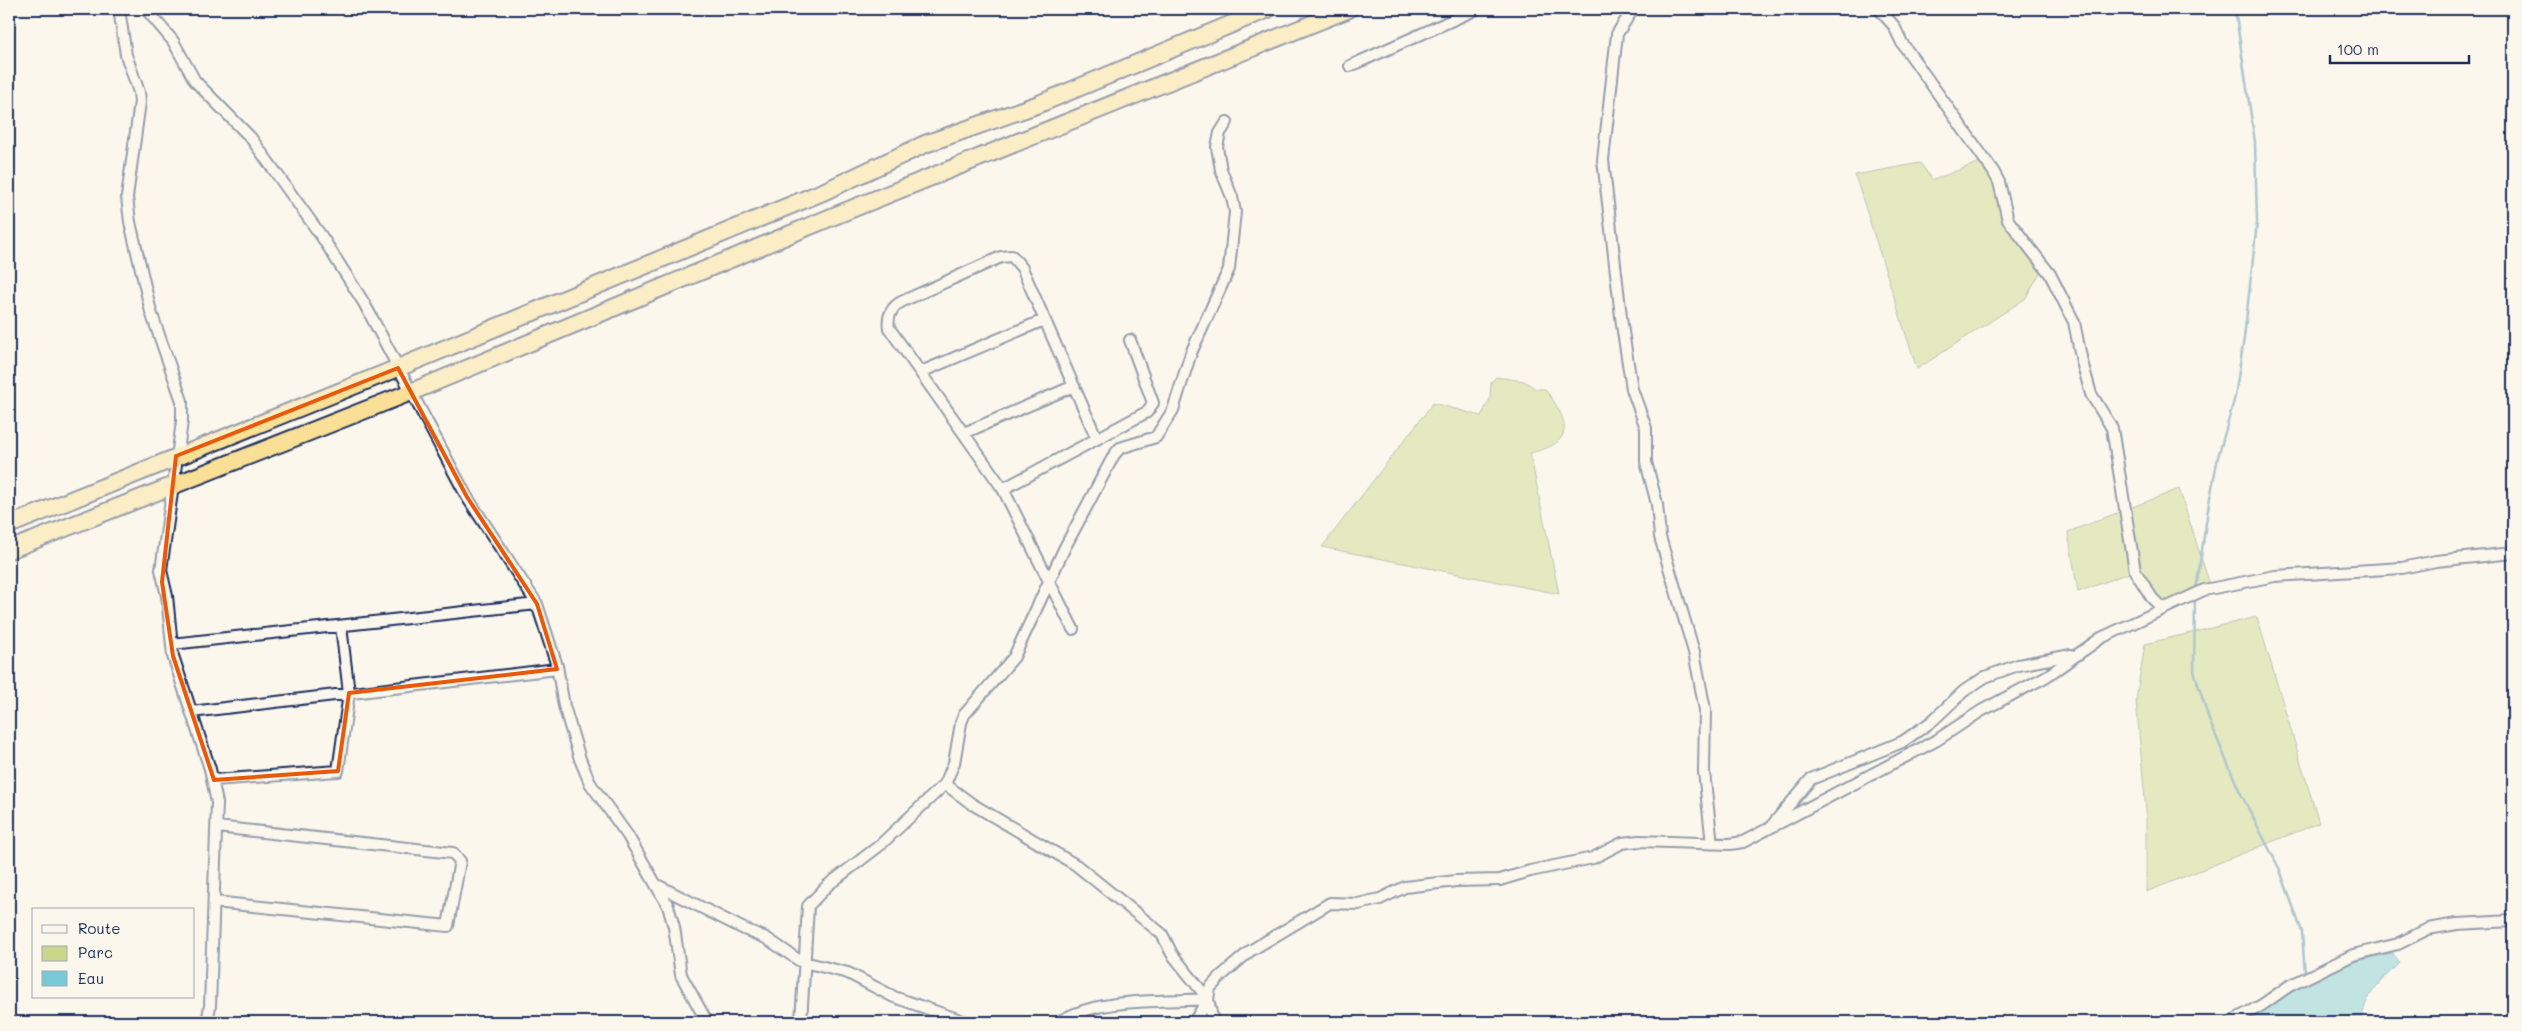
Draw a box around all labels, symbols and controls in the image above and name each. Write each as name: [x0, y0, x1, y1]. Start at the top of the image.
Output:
scale bar: [2330, 32, 2468, 64]
text: 100 m: [2337, 39, 2379, 59]
legend: [32, 908, 195, 998]
text: Route: [78, 918, 121, 938]
text: Parc: [78, 942, 113, 962]
text: Eau: [78, 968, 104, 988]

